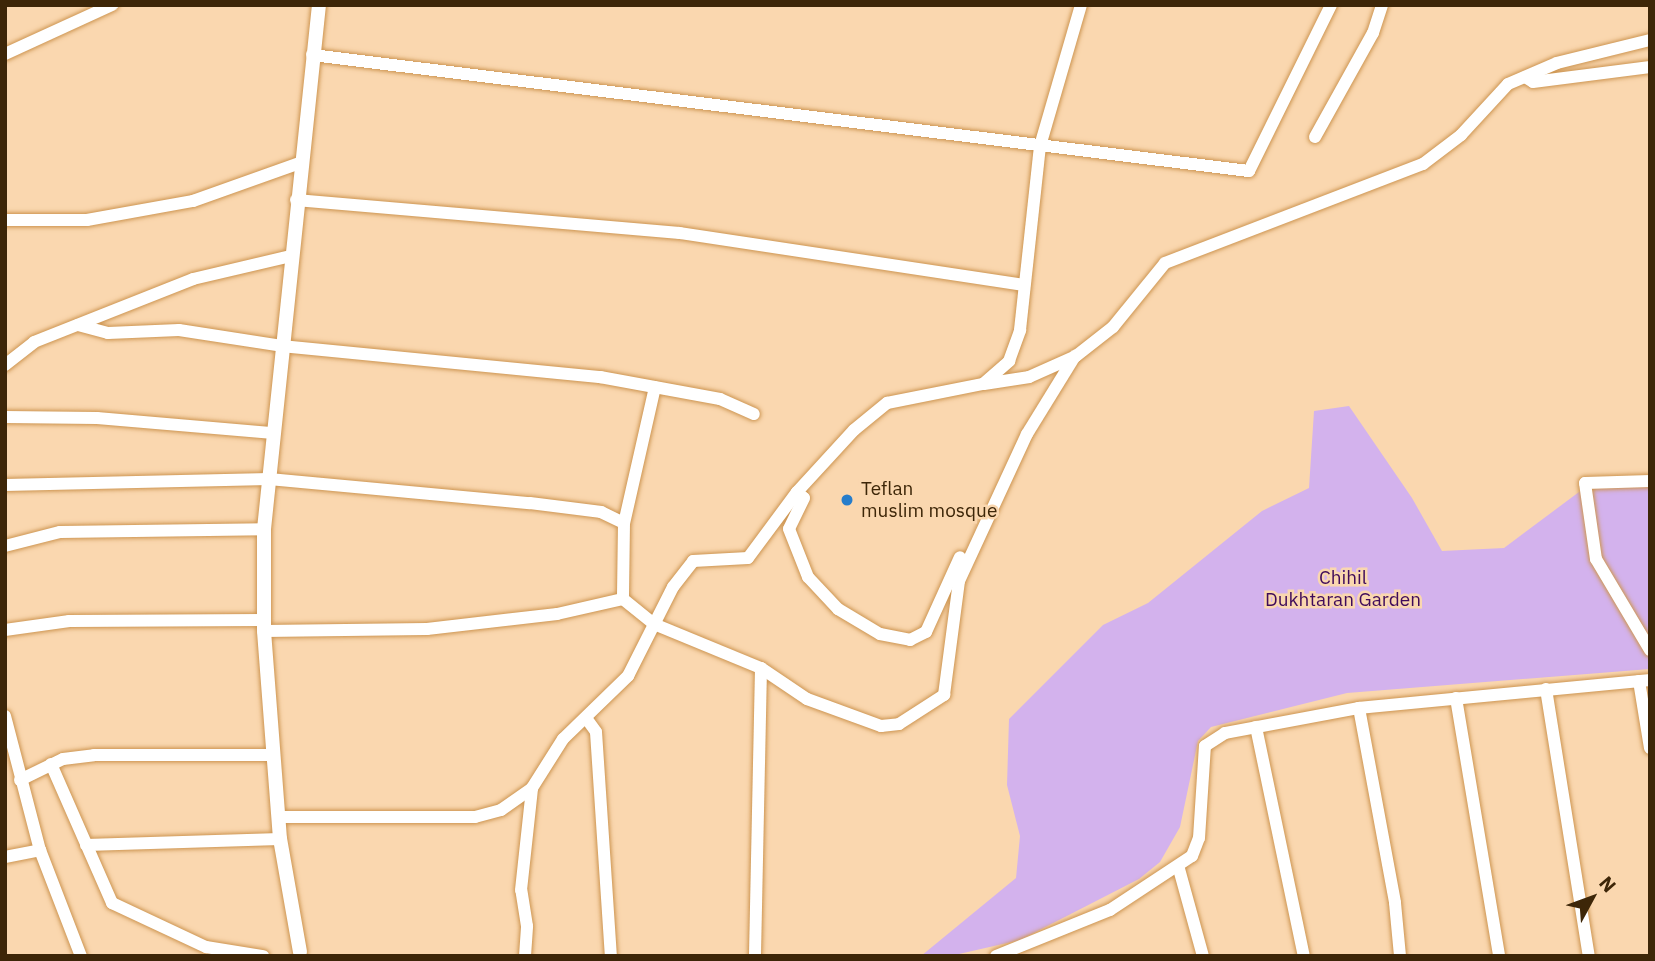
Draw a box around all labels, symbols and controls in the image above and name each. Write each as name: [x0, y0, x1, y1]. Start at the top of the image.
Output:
place label: Teflan muslim mosque: [861, 478, 997, 522]
marker: Teflan muslim mosque: [839, 492, 855, 508]
park label: Chihil Dukhtaran Garden: [1265, 567, 1421, 611]
north arrow: [1557, 863, 1627, 933]
text: N: [1594, 871, 1621, 897]

